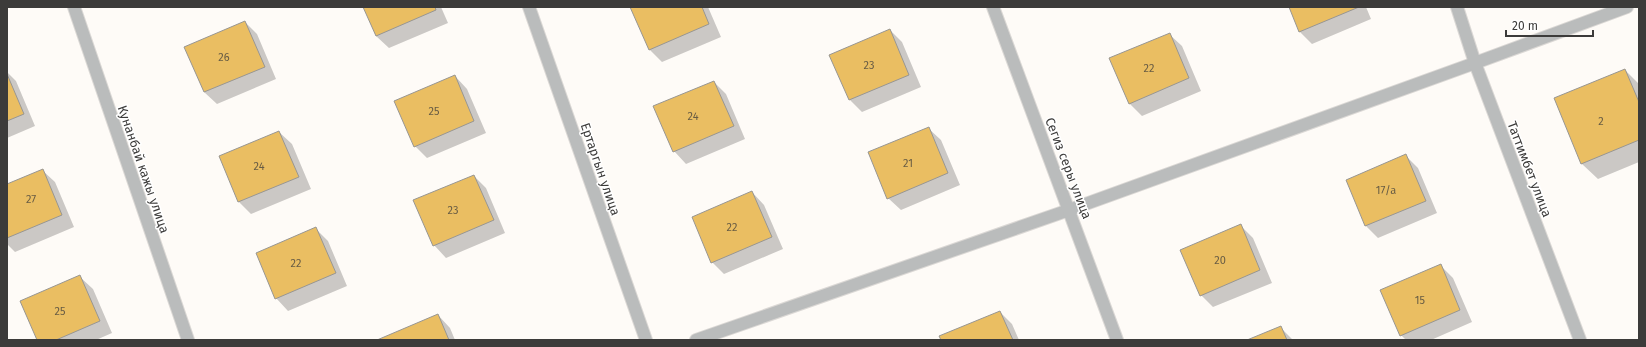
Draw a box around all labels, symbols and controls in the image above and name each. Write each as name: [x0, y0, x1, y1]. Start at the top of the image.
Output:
scale bar: [1506, 12, 1593, 38]
text: 20 m: [1512, 19, 1538, 33]
house number: 26: [218, 51, 230, 64]
house number: 23: [864, 59, 874, 72]
house number: 22: [1144, 62, 1154, 75]
street label: Кунанбай кажы улица: [115, 103, 172, 235]
house number: 25: [429, 105, 440, 118]
house number: 24: [688, 110, 699, 123]
street label: Сегиз серы улица: [1042, 115, 1095, 221]
house number: 2: [1598, 115, 1604, 128]
street label: Таттимбет улица: [1504, 119, 1555, 219]
street label: Ертаргын улица: [578, 121, 623, 217]
house number: 21: [903, 157, 913, 170]
house number: 24: [254, 160, 265, 173]
house number: 17/a: [1376, 184, 1396, 197]
house number: 27: [26, 193, 36, 206]
house number: 23: [448, 204, 458, 217]
house number: 22: [727, 221, 737, 234]
house number: 20: [1214, 254, 1226, 267]
house number: 22: [291, 257, 301, 270]
house number: 15: [1415, 294, 1426, 307]
house number: 25: [55, 305, 66, 318]

